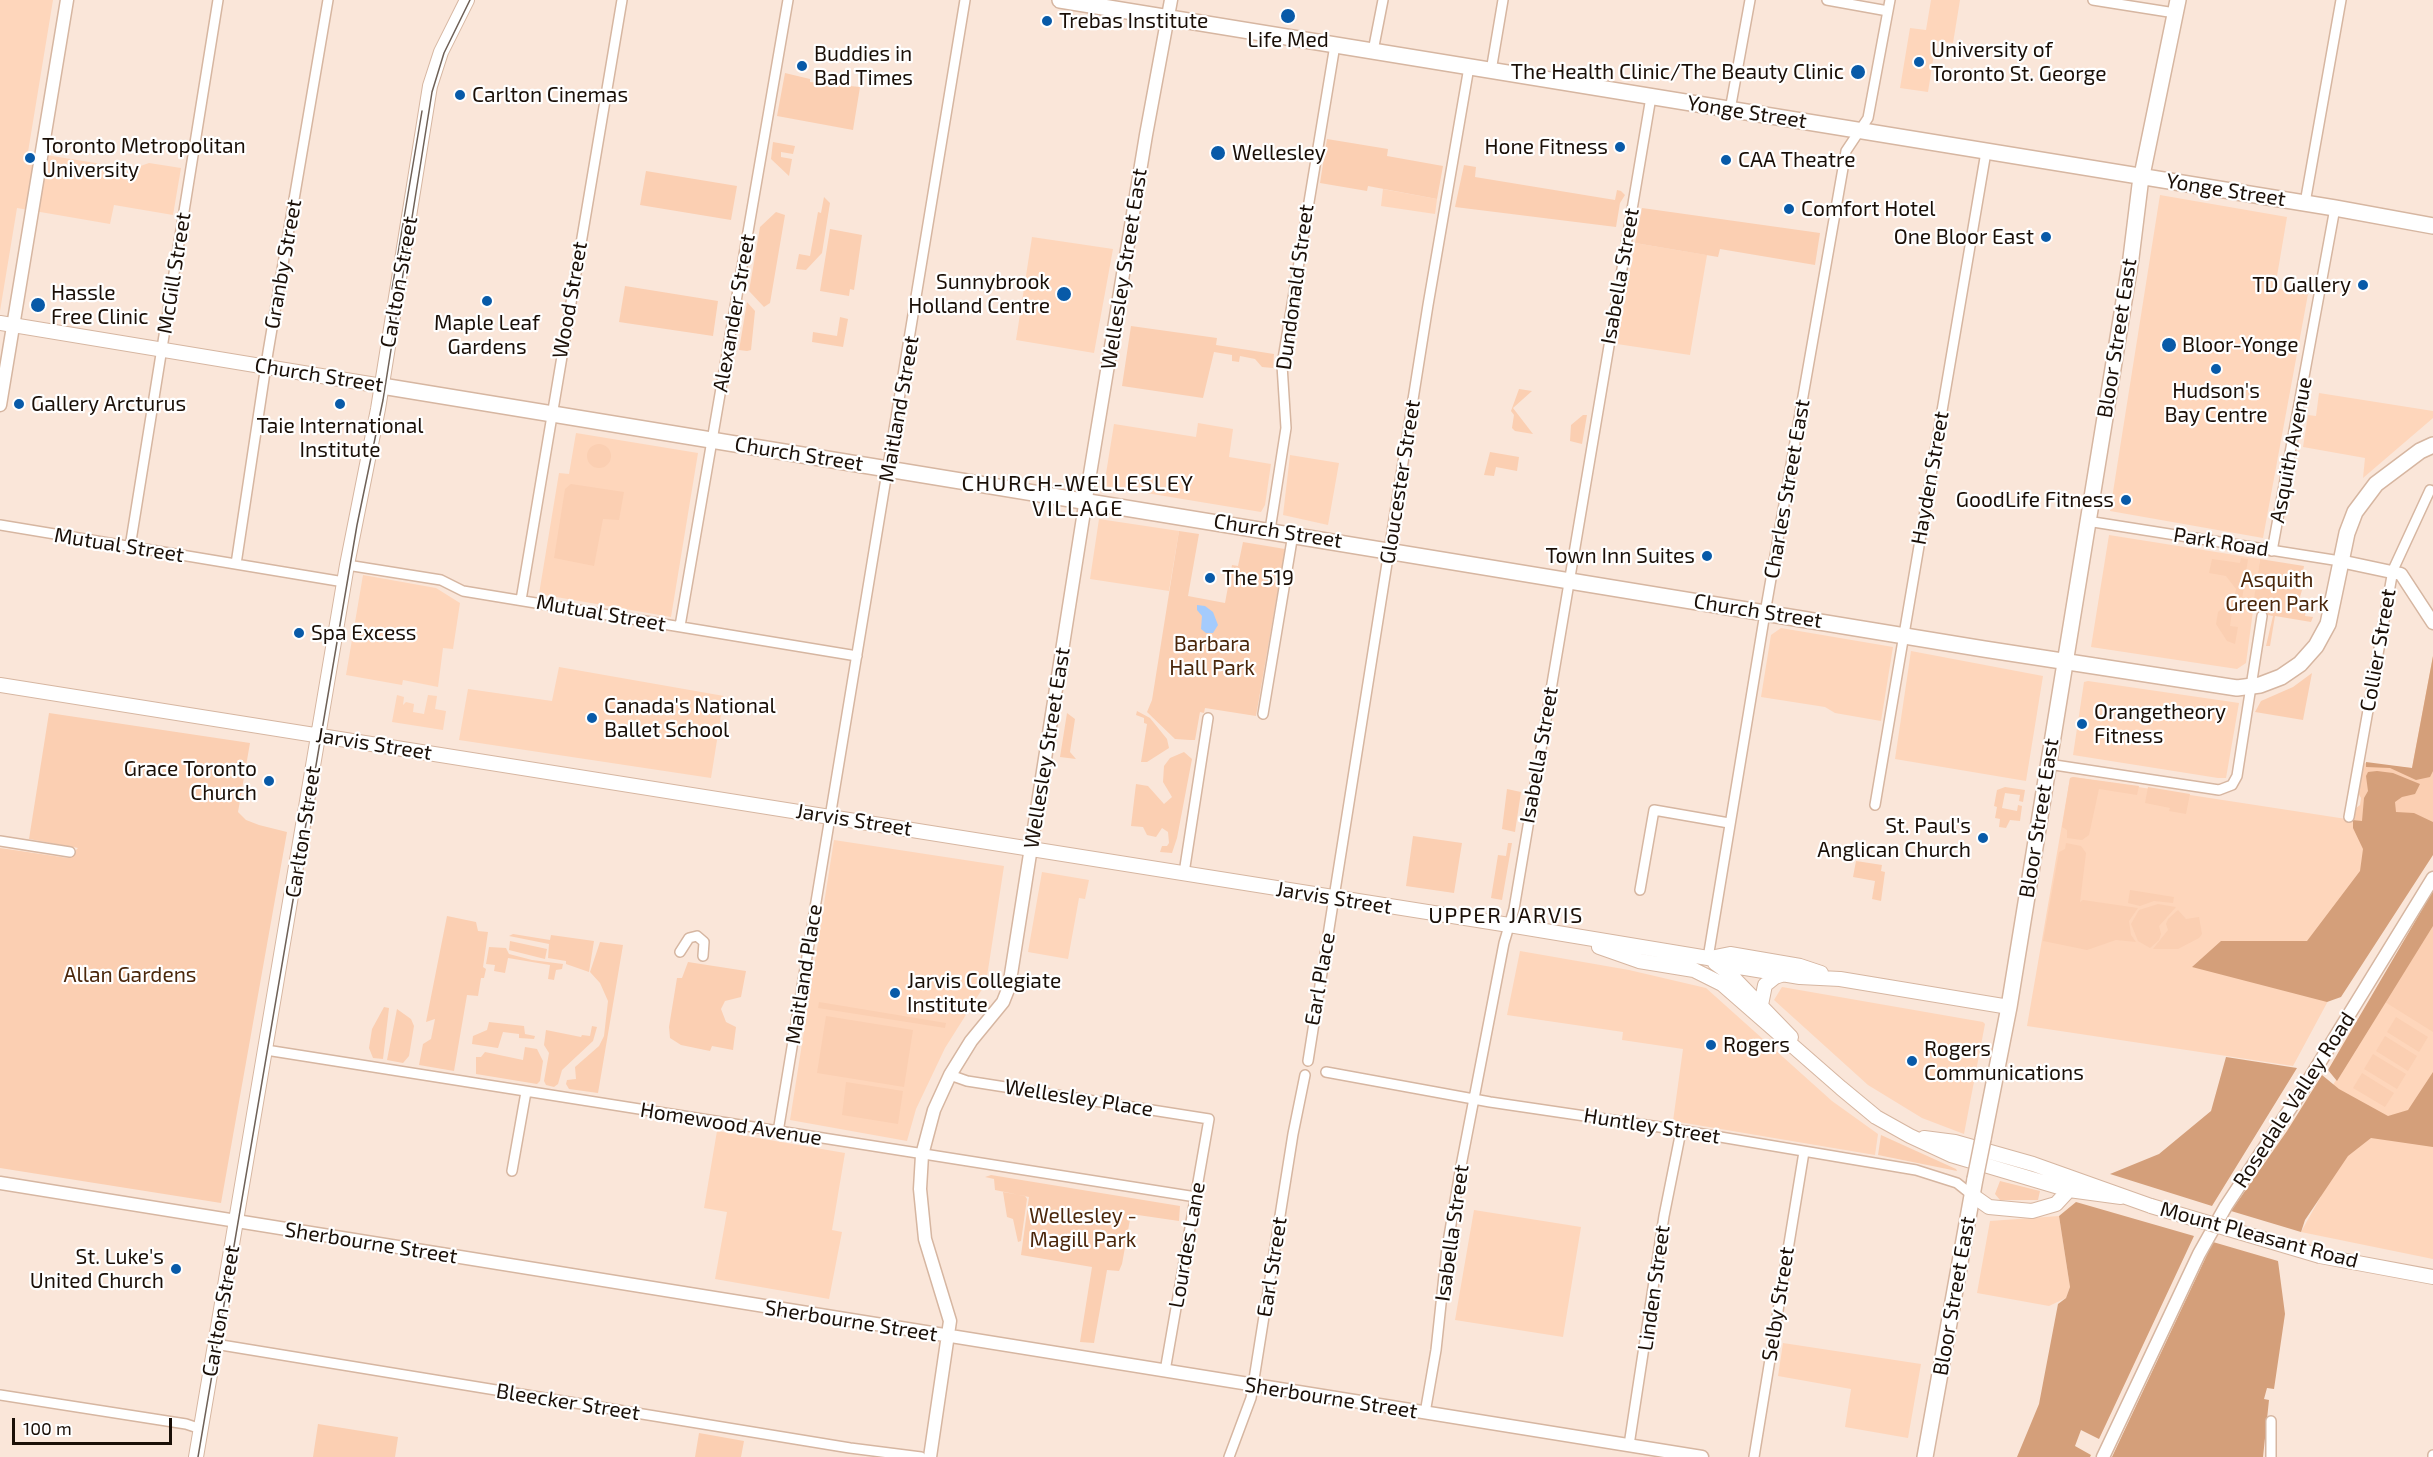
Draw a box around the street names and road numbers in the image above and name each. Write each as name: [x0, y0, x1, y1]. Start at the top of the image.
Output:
street label: Yonge Street: [1685, 90, 1809, 134]
street label: Wellesley Street East: [1096, 167, 1152, 371]
street label: Yonge Street: [2164, 168, 2288, 212]
street label: Granby Street: [259, 197, 307, 331]
street label: Dundonald Street: [1271, 203, 1319, 371]
street label: Isabella Street: [1596, 206, 1644, 346]
street label: McGill Street: [152, 210, 196, 336]
street label: Carlton Street: [375, 214, 423, 350]
street label: Alexander Street: [708, 232, 760, 394]
street label: Wood Street: [547, 239, 593, 361]
street label: Bloor Street East: [2092, 256, 2142, 420]
street label: Maitland Street: [874, 334, 924, 484]
street label: Church Street: [253, 352, 385, 398]
street label: Asquith Avenue: [2264, 375, 2318, 525]
street label: Charles Street East: [1759, 397, 1815, 581]
street label: Gloucester Street: [1375, 398, 1425, 566]
street label: Hayden Street: [1906, 409, 1954, 547]
street label: Church Street: [733, 431, 865, 477]
street label: Church Street: [1212, 508, 1344, 554]
street label: Mutual Street: [52, 522, 186, 568]
street label: Park Road: [2172, 522, 2270, 562]
street label: Collier Street: [2355, 587, 2401, 713]
street label: Church Street: [1692, 588, 1824, 634]
street label: Mutual Street: [534, 589, 668, 637]
street label: Wellesley Street East: [1019, 646, 1075, 850]
street label: Isabella Street: [1515, 685, 1563, 825]
street label: Jarvis Street: [314, 722, 434, 766]
street label: Bloor Street East: [2014, 736, 2064, 900]
street label: Carlton Street: [280, 764, 326, 900]
street label: Jarvis Street: [794, 798, 914, 842]
street label: Jarvis Street: [1274, 876, 1394, 920]
street label: Maitland Place: [780, 902, 828, 1046]
street label: Earl Place: [1299, 930, 1341, 1028]
street label: Rosedale Valley Road: [2228, 1008, 2360, 1192]
street label: Wellesley Place: [1003, 1074, 1155, 1122]
street label: Homewood Avenue: [638, 1097, 824, 1151]
street label: Huntley Street: [1582, 1103, 1722, 1149]
street label: Isabella Street: [1430, 1163, 1474, 1303]
street label: Lourdes Lane: [1164, 1180, 1210, 1310]
street label: Mount Pleasant Road: [2157, 1196, 2361, 1274]
street label: Bloor Street East: [1928, 1214, 1980, 1378]
street label: Earl Street: [1252, 1215, 1292, 1319]
street label: Sherbourne Street: [283, 1217, 459, 1269]
street label: Linden Street: [1633, 1223, 1675, 1353]
street label: Carlton Street: [197, 1243, 245, 1379]
street label: Selby Street: [1757, 1245, 1799, 1363]
street label: Sherbourne Street: [763, 1295, 939, 1347]
street label: Sherbourne Street: [1243, 1372, 1419, 1424]
street label: Bleecker Street: [494, 1378, 642, 1426]

